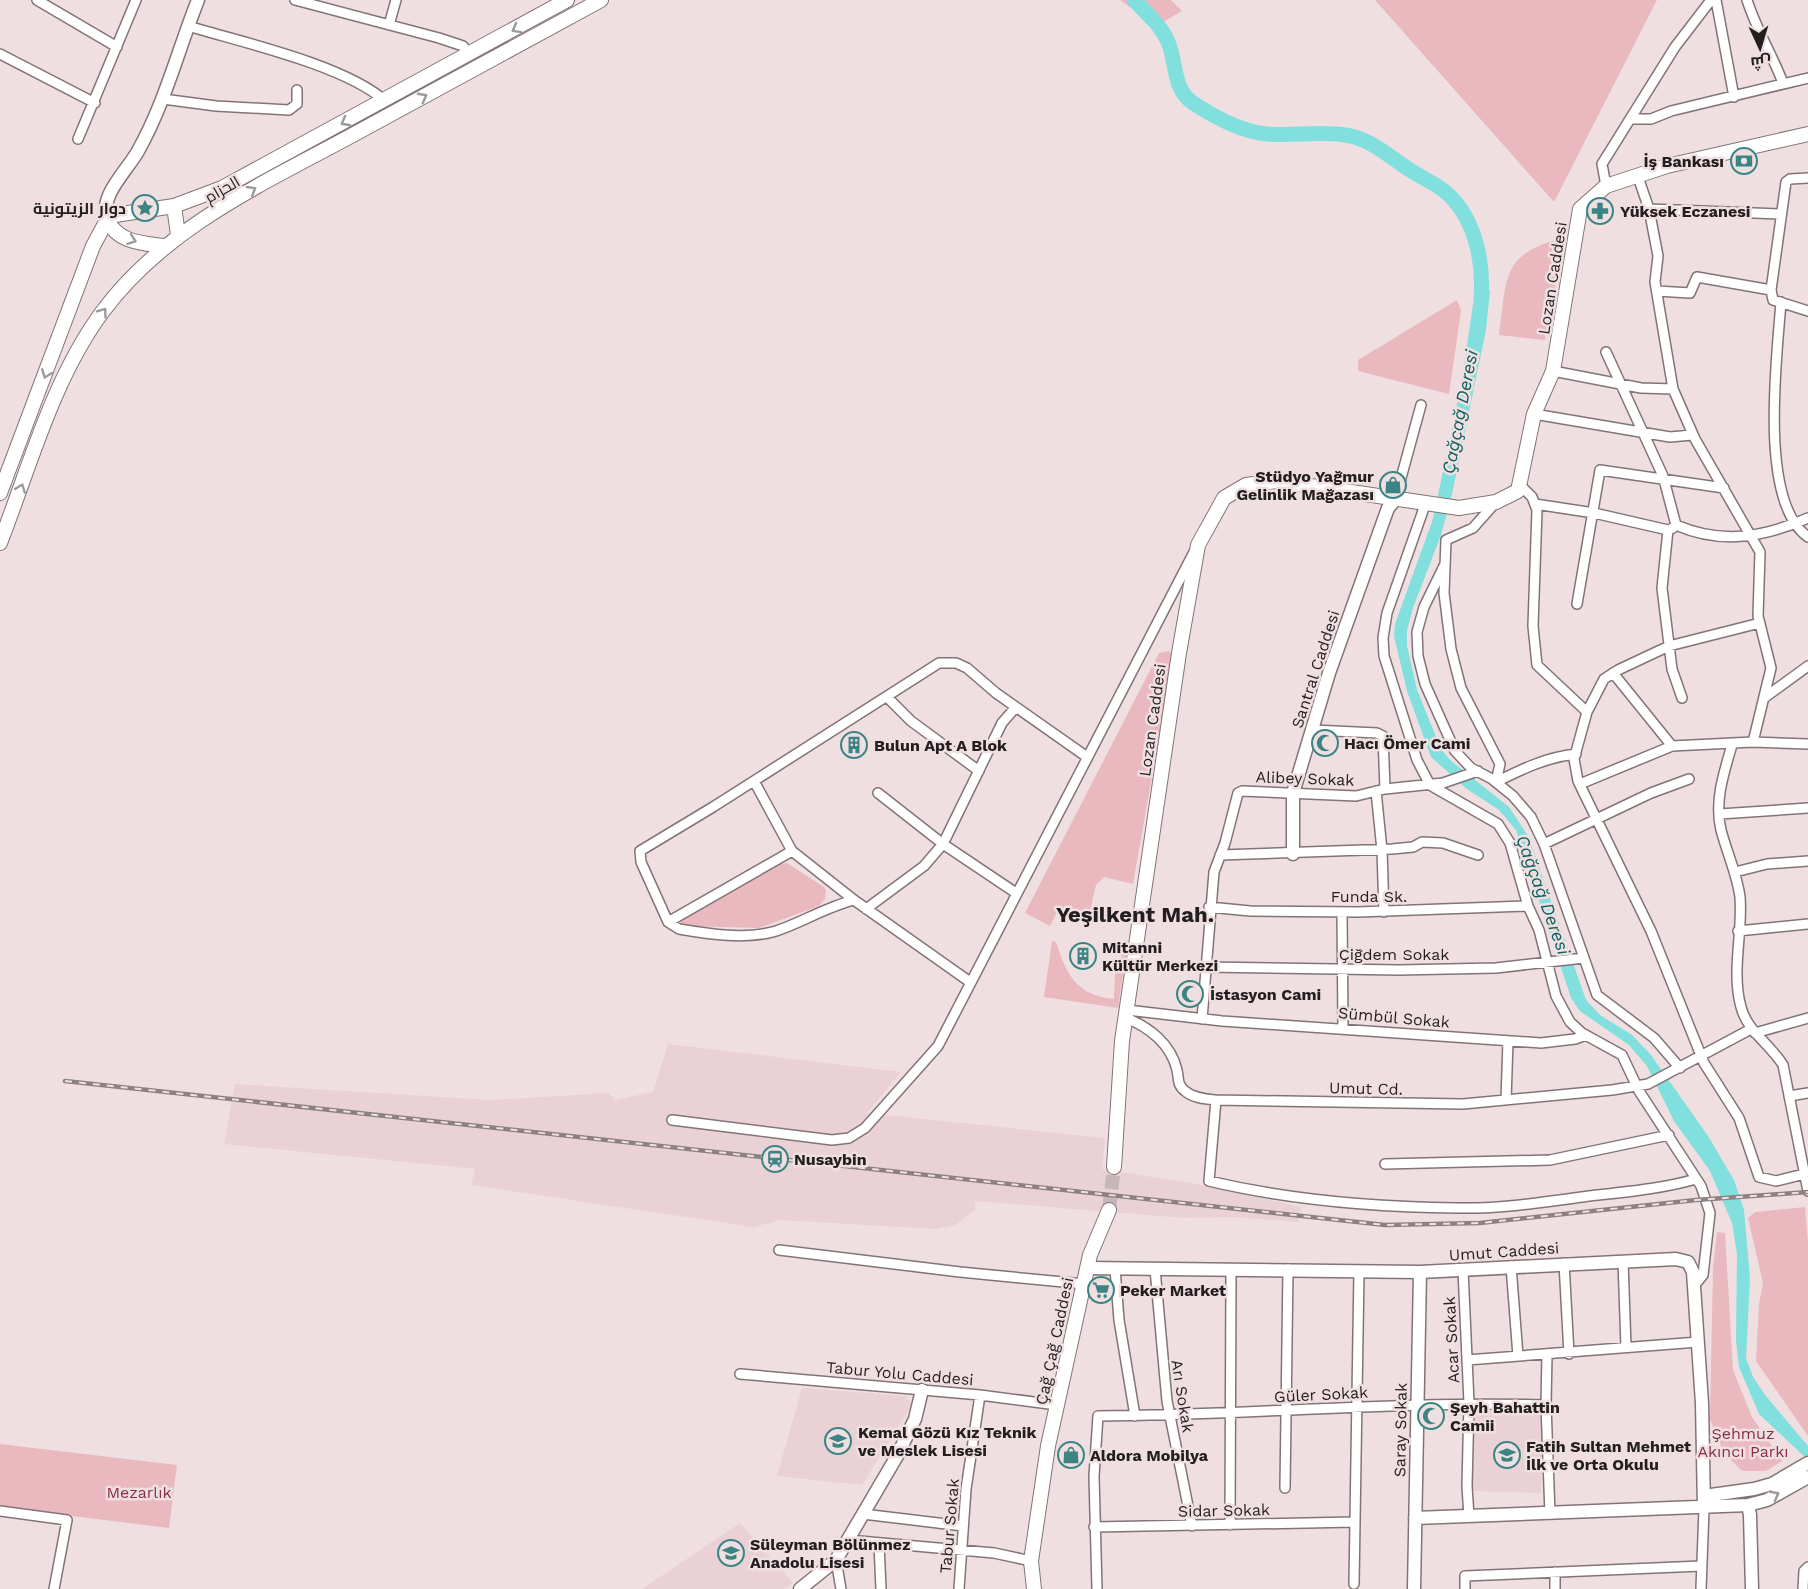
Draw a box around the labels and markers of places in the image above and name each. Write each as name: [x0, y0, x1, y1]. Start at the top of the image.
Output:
bank icon: İş Bankası: [1729, 146, 1759, 176]
place label: İş Bankası: [1643, 152, 1724, 171]
place icon: دوار الزيتونية: [130, 193, 160, 223]
pharmacy icon: Yüksek Eczanesi: [1585, 196, 1615, 226]
place label: دوار الزيتونية: [33, 199, 126, 218]
place label: Yüksek Eczanesi: [1620, 202, 1750, 221]
place label: Stüdyo Yağmur Gelinlik Mağazası: [1236, 467, 1374, 504]
shop icon: Stüdyo Yağmur Gelinlik Mağazası: [1378, 470, 1408, 500]
mosque icon: Hacı Ömer Cami: [1310, 728, 1340, 758]
building icon: Bulun Apt A Blok: [839, 730, 869, 760]
place label: Hacı Ömer Cami: [1344, 734, 1471, 753]
place label: Bulun Apt A Blok: [874, 736, 1007, 755]
place label: Mitanni Kültür Merkezi: [1102, 938, 1218, 975]
building icon: Mitanni Kültür Merkezi: [1068, 941, 1098, 971]
mosque icon: İstasyon Cami: [1175, 979, 1205, 1009]
place label: İstasyon Cami: [1210, 985, 1321, 1004]
station icon: Nusaybin: [760, 1144, 790, 1174]
place label: Nusaybin: [794, 1150, 867, 1169]
supermarket icon: Peker Market: [1086, 1275, 1116, 1305]
place label: Peker Market: [1120, 1281, 1226, 1300]
place label: Şeyh Bahattin Camii: [1450, 1398, 1560, 1435]
mosque icon: Şeyh Bahattin Camii: [1416, 1401, 1446, 1431]
place label: Kemal Gözü Kız Teknik ve Meslek Lisesi: [857, 1423, 1037, 1460]
school or university icon: Kemal Gözü Kız Teknik ve Meslek Lisesi: [823, 1426, 853, 1456]
place label: Fatih Sultan Mehmet İlk ve Orta Okulu: [1526, 1437, 1691, 1474]
shop icon: Aldora Mobilya: [1056, 1440, 1086, 1470]
school or university icon: Fatih Sultan Mehmet İlk ve Orta Okulu: [1492, 1440, 1522, 1470]
place label: Aldora Mobilya: [1090, 1446, 1209, 1465]
place label: Süleyman Bölünmez Anadolu Lisesi: [750, 1535, 910, 1572]
school or university icon: Süleyman Bölünmez Anadolu Lisesi: [716, 1538, 746, 1568]

